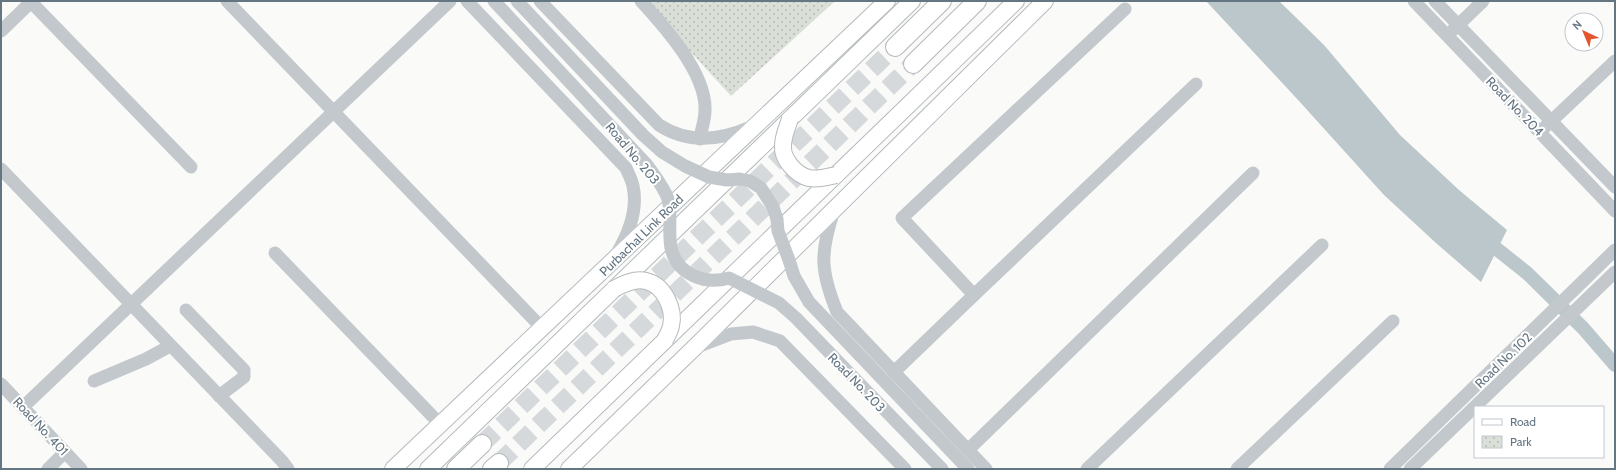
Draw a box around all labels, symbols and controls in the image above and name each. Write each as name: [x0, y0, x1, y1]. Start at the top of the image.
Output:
north arrow: [1564, 12, 1604, 52]
text: N: [1569, 17, 1585, 33]
street label: Road No. 204: [1483, 73, 1548, 139]
street label: Road No. 203: [603, 119, 663, 187]
street label: Purbachal Link Road: [596, 191, 686, 279]
street label: Road No. 102: [1471, 329, 1535, 391]
street label: Road No. 203: [825, 349, 889, 415]
street label: Road No. 401: [10, 394, 72, 458]
legend: [1474, 406, 1604, 458]
text: Road: [1510, 414, 1536, 429]
text: Park: [1510, 434, 1532, 449]

